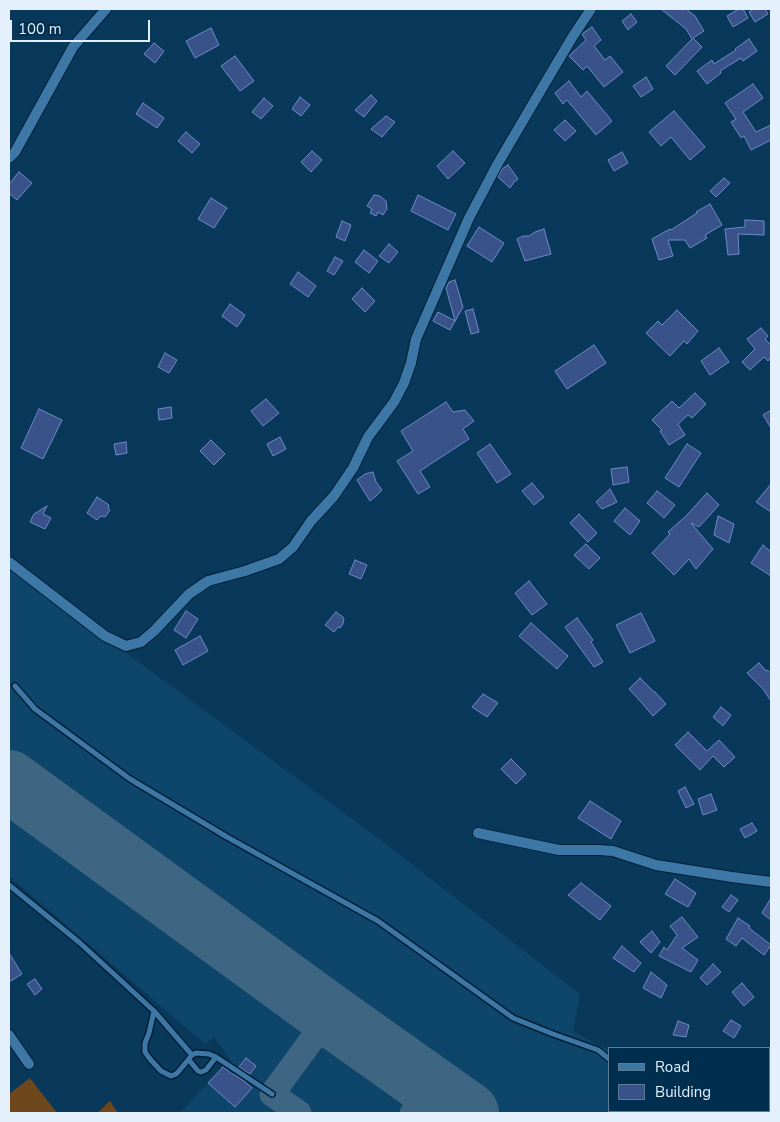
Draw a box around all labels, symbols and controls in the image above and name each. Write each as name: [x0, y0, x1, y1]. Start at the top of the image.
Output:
scale bar: [12, 10, 152, 42]
text: 100 m: [18, 19, 62, 39]
legend: [608, 1047, 770, 1112]
text: Road: [655, 1057, 690, 1077]
text: Building: [655, 1082, 711, 1102]

